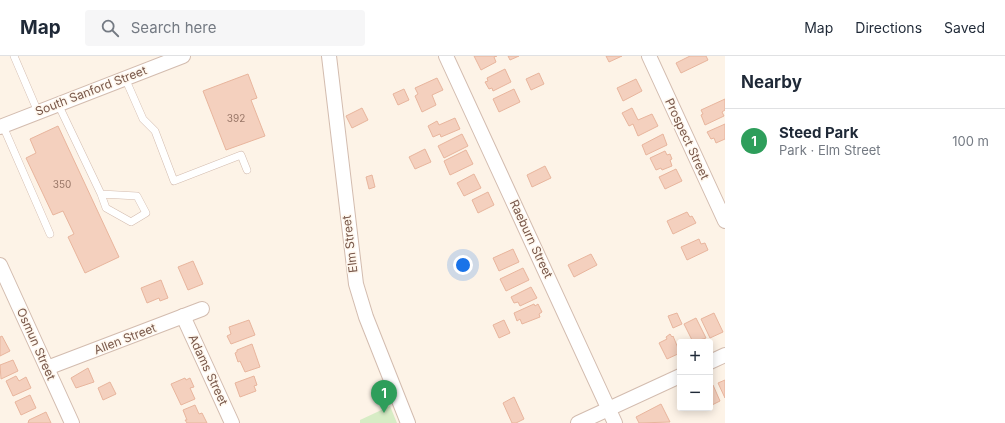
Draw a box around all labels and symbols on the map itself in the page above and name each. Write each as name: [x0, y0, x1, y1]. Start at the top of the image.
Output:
street label: South Sanford Street: [33, 62, 149, 119]
street label: Prospect Street: [662, 96, 713, 182]
house number: 392: [227, 112, 245, 124]
house number: 350: [53, 178, 71, 190]
street label: Raeburn Street: [507, 197, 556, 280]
street label: Elm Street: [339, 214, 360, 274]
your location: [453, 255, 473, 275]
street label: Osmun Street: [14, 305, 59, 382]
street label: Allen Street: [92, 320, 158, 357]
street label: Adams Street: [186, 332, 231, 408]
pin: 1: [371, 380, 397, 413]

